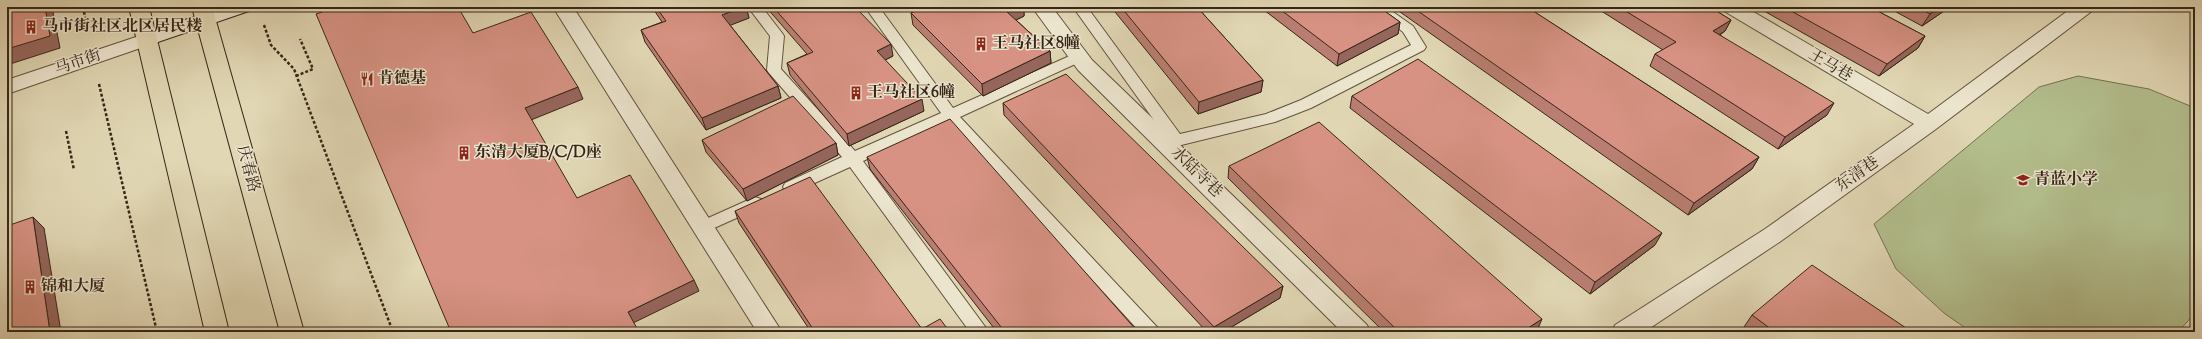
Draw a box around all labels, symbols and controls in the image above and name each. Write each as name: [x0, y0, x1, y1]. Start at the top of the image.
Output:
place label: 马市街社区北区居民楼: [42, 16, 202, 39]
building icon: 马市街社区北区居民楼: [23, 19, 39, 35]
place label: 王马社区8幢: [992, 33, 1080, 56]
building icon: 王马社区8幢: [973, 36, 989, 52]
street label: 马市街: [52, 44, 104, 82]
street label: 王马巷: [1803, 44, 1857, 88]
place label: 肯德基: [378, 68, 426, 91]
restaurant icon: 肯德基: [359, 71, 375, 87]
place label: 王马社区6幢: [867, 82, 955, 105]
building icon: 王马社区6幢: [848, 85, 864, 101]
place label: 东清大厦B/C/D座: [475, 142, 602, 165]
street label: 水陆寺巷: [1165, 142, 1227, 204]
street label: 庆春路: [230, 143, 264, 195]
building icon: 东清大厦B/C/D座: [456, 145, 472, 161]
street label: 东清巷: [1832, 152, 1884, 198]
place label: 青蓝小学: [2034, 169, 2098, 192]
school or university icon: 青蓝小学: [2015, 172, 2031, 188]
place label: 锦和大厦: [41, 276, 105, 299]
building icon: 锦和大厦: [22, 279, 38, 295]

